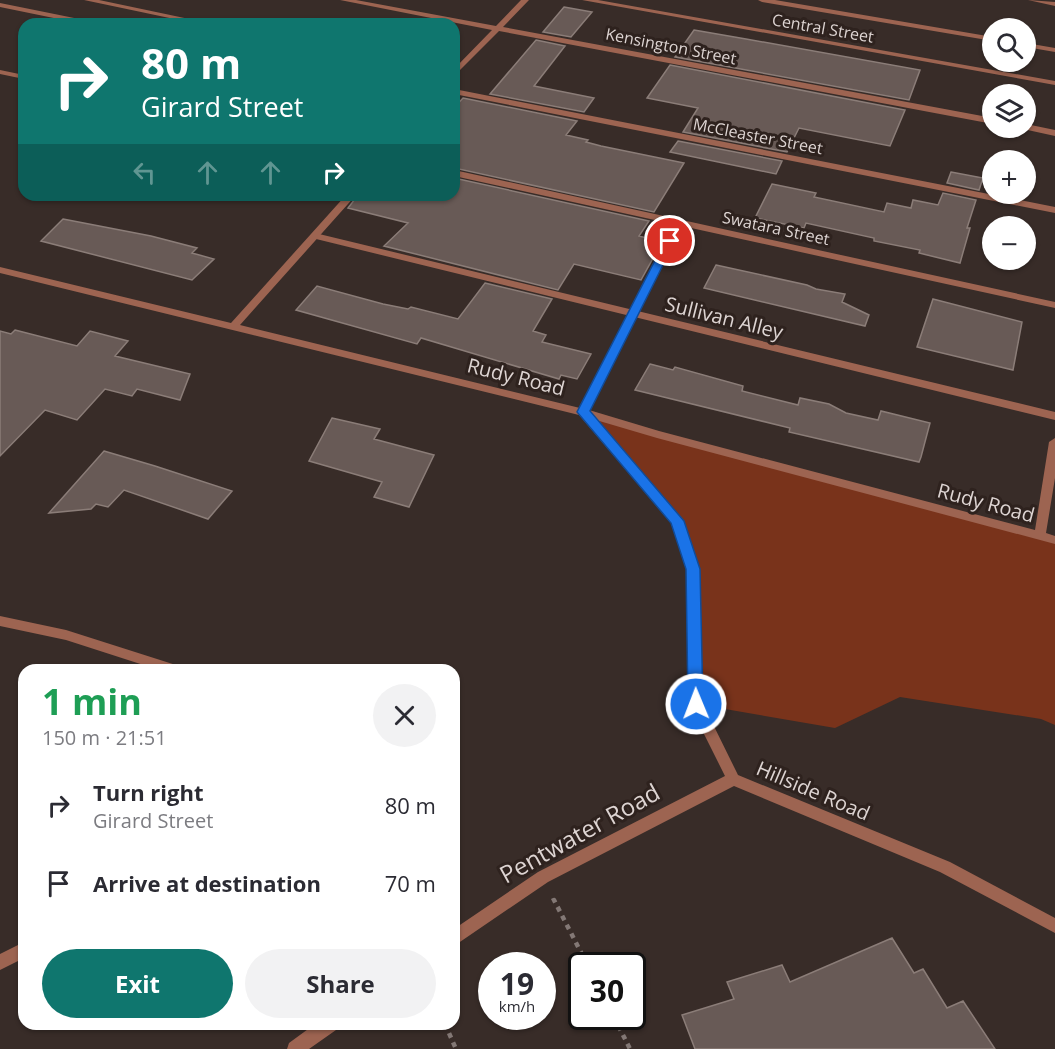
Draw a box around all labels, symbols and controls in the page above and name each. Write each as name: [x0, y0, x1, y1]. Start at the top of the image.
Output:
street label: Central Street: [770, 8, 876, 48]
map controls: [982, 18, 1036, 270]
button: search: [982, 18, 1036, 72]
street label: Kensington Street: [604, 23, 739, 70]
text: 80 m: [141, 34, 241, 91]
icon: right: [42, 42, 120, 120]
button: layers: [982, 84, 1036, 138]
text: Girard Street: [141, 88, 303, 125]
street label: McCleaster Street: [691, 113, 825, 159]
button: +: [982, 150, 1036, 204]
icon: left: [128, 156, 161, 189]
icon: ahead: [191, 156, 224, 189]
icon: ahead: [254, 156, 287, 189]
icon: right: [317, 156, 350, 189]
street label: Swatara Street: [720, 206, 832, 250]
pin: [644, 215, 695, 266]
button: −: [982, 216, 1036, 270]
icon: arrive: [653, 224, 686, 257]
street label: Sullivan Alley: [662, 290, 787, 345]
street label: Rudy Road: [464, 351, 568, 402]
street label: Rudy Road: [934, 477, 1038, 528]
position arrow: [664, 672, 728, 736]
text: 1 min: [42, 677, 142, 726]
button: close: [373, 684, 436, 747]
text: 150 m · 21:51: [42, 724, 167, 751]
street label: Hillside Road: [752, 755, 874, 827]
street label: Pentwater Road: [493, 775, 665, 890]
text: Turn right: [93, 777, 204, 807]
icon: right: [42, 789, 75, 822]
text: 80 m: [385, 790, 436, 820]
text: Girard Street: [93, 807, 213, 834]
icon: arrive: [42, 867, 75, 900]
text: Arrive at destination: [93, 868, 321, 898]
text: 70 m: [385, 868, 436, 898]
button: Exit: [42, 949, 233, 1018]
button: Share: [245, 949, 436, 1018]
speed limit sign: 30: [568, 952, 646, 1030]
text: 19: [500, 963, 534, 1004]
text: km/h: [499, 996, 535, 1016]

